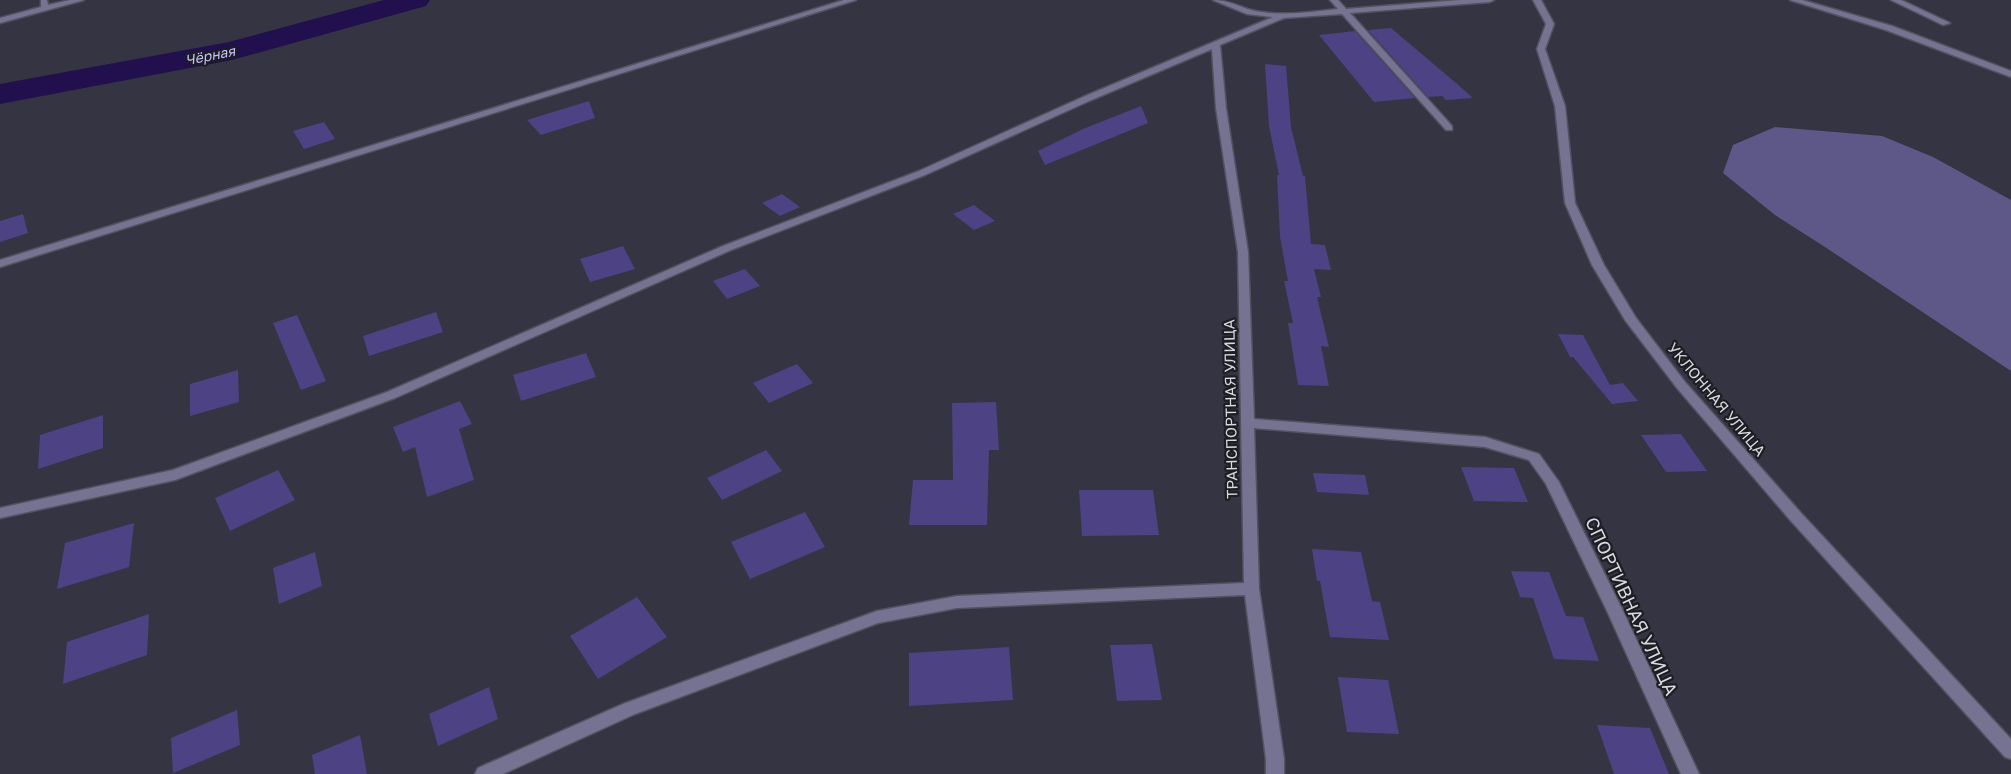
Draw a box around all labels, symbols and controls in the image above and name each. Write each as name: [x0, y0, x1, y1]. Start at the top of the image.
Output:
water label: Чёрная: [184, 42, 237, 68]
street label: ТРАНСПОРТНАЯ УЛИЦА: [1219, 319, 1241, 499]
street label: УКЛОННАЯ УЛИЦА: [1664, 339, 1770, 459]
street label: СПОРТИВНАЯ УЛИЦА: [1581, 513, 1683, 699]

